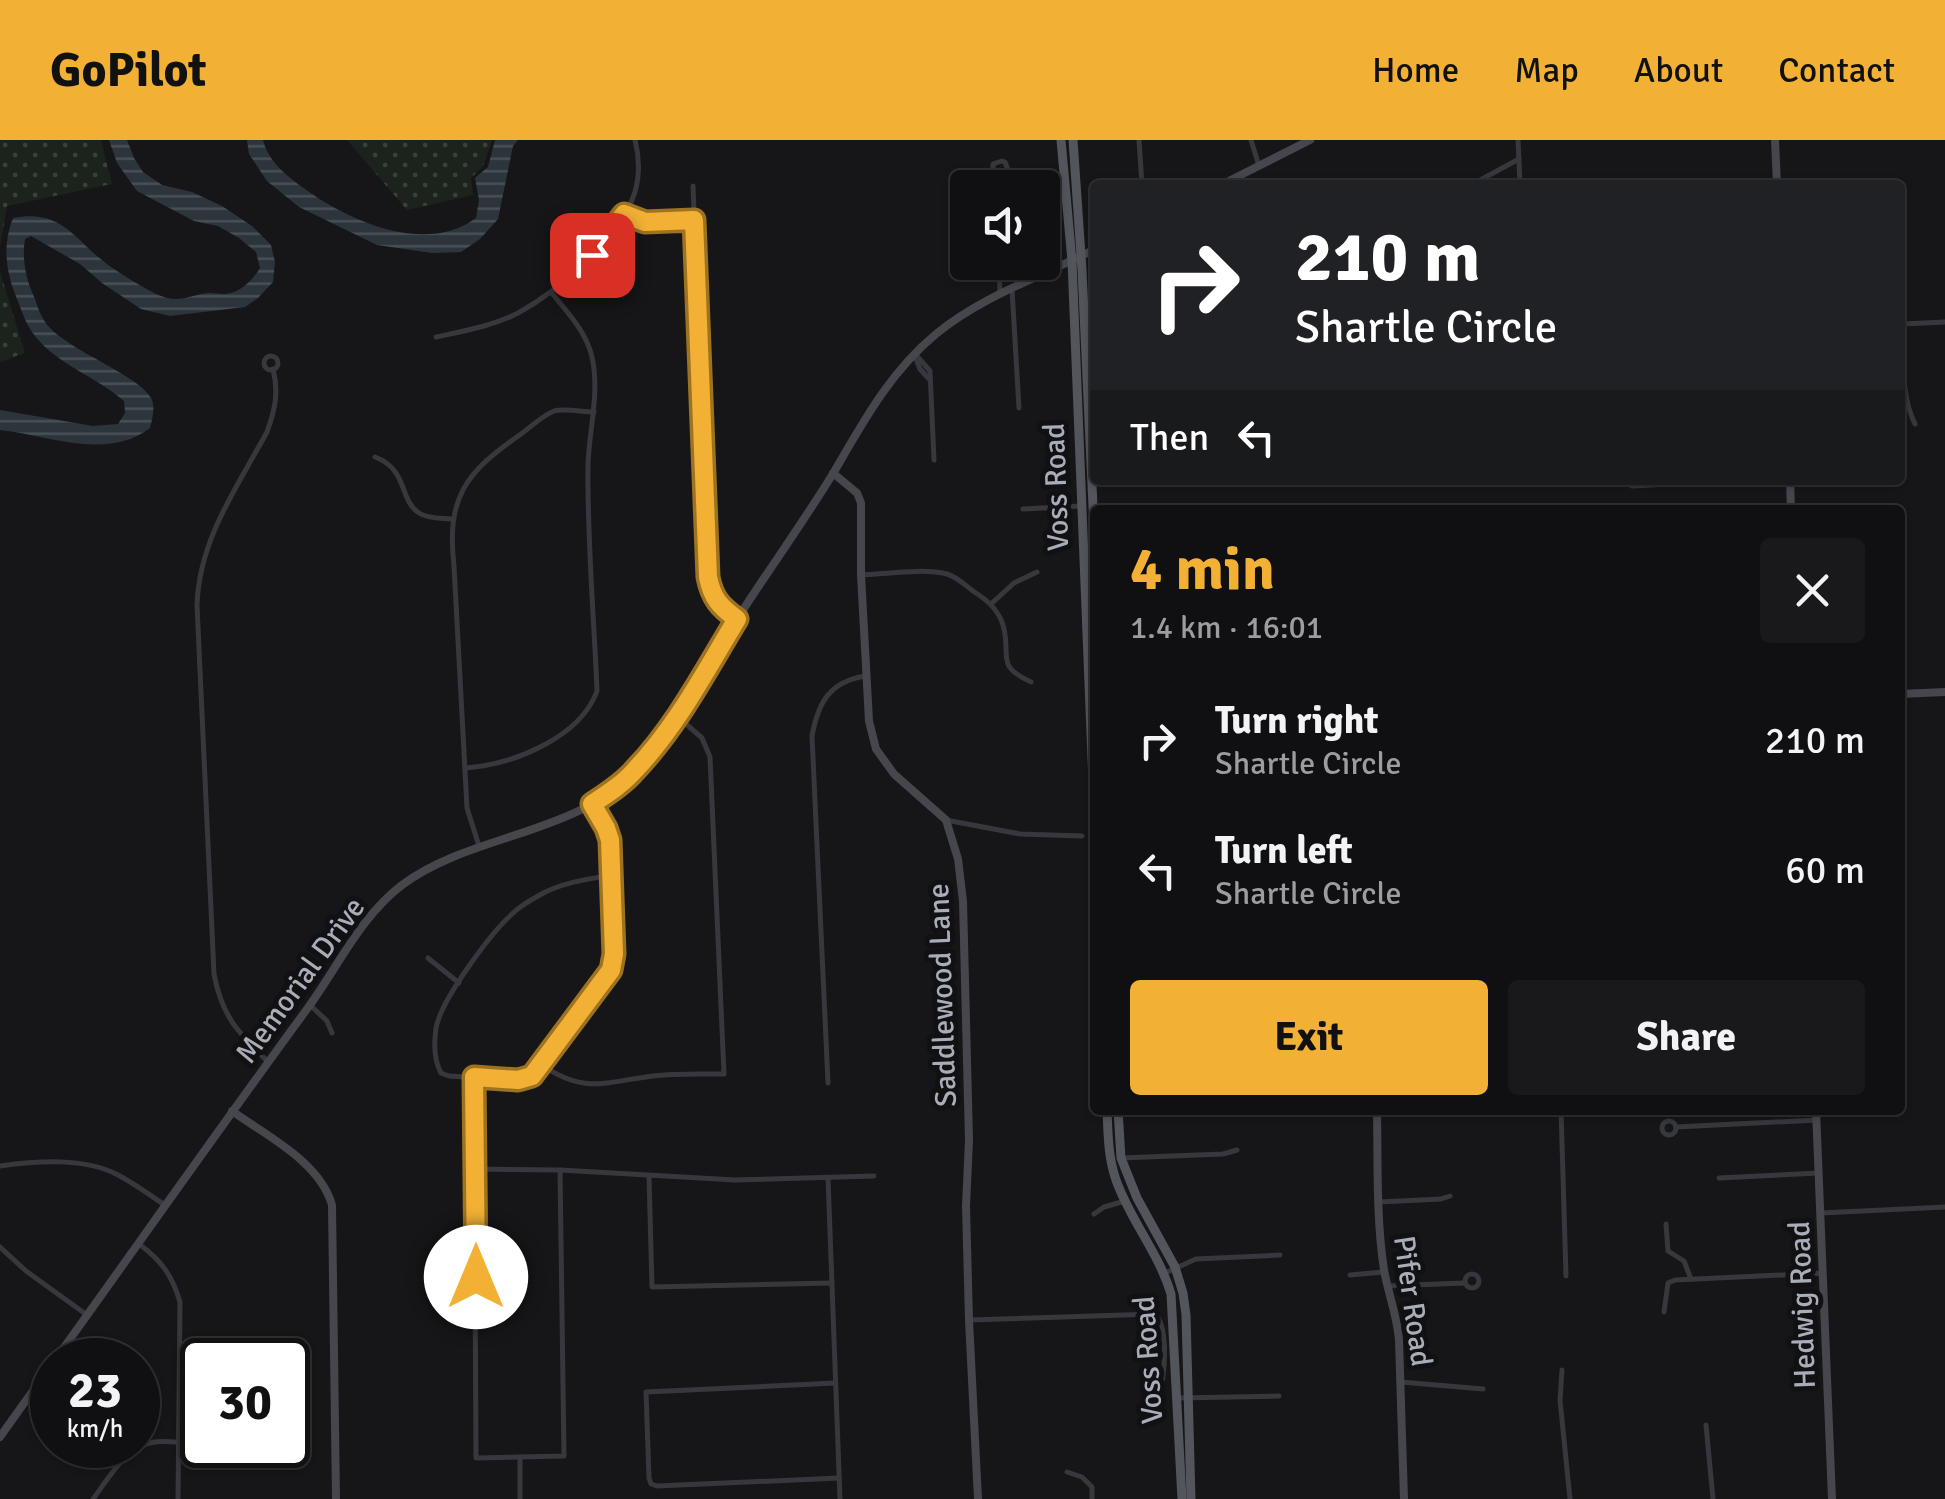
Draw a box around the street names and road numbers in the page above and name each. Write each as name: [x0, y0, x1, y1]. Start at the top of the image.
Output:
street label: Voss Road: [1036, 422, 1077, 552]
street label: Saddlewood Lane: [920, 883, 965, 1107]
street label: Memorial Drive: [228, 890, 373, 1071]
street label: Hedwig Road: [1781, 1220, 1824, 1390]
street label: Pifer Road: [1385, 1233, 1440, 1369]
street label: Voss Road: [1126, 1295, 1171, 1425]

